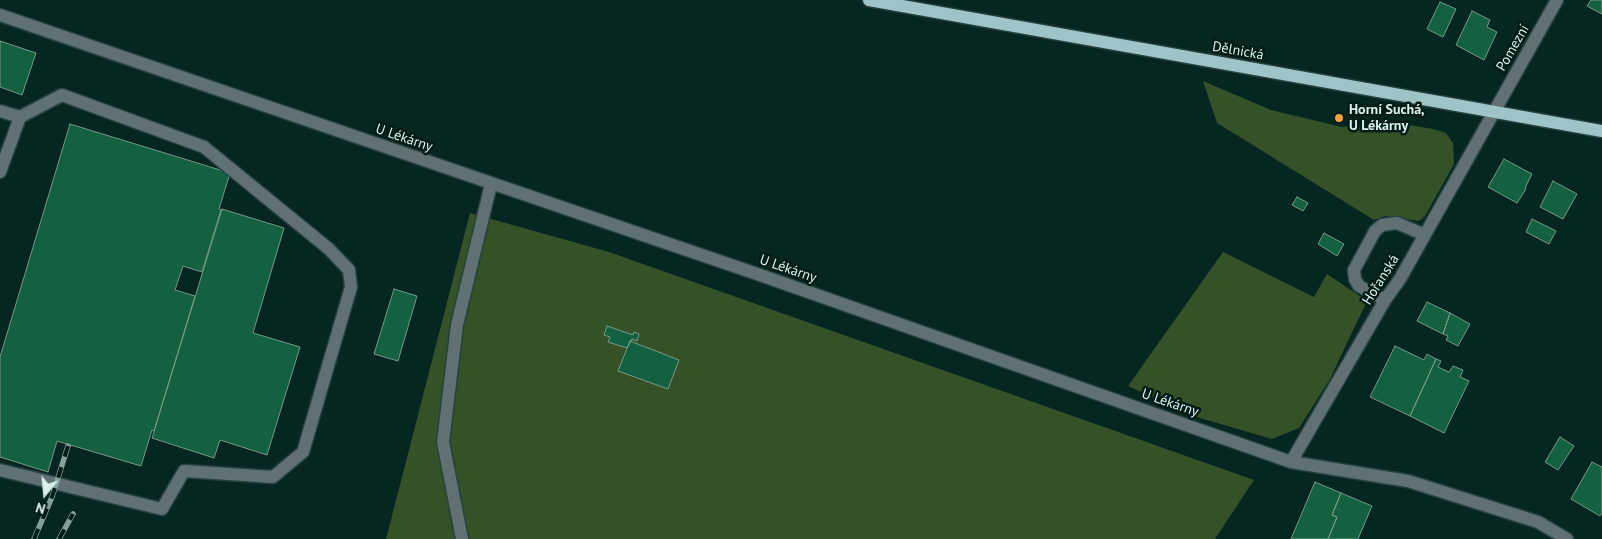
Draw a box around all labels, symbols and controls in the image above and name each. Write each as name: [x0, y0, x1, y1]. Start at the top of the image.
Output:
street label: Pomezní: [1493, 22, 1533, 74]
street label: Dělnická: [1211, 38, 1265, 64]
place label: Horní Suchá, U Lékárny: [1349, 102, 1425, 134]
marker: Horní Suchá, U Lékárny: [1333, 112, 1345, 124]
street label: U Lékárny: [373, 120, 435, 156]
street label: U Lékárny: [757, 251, 819, 287]
street label: Hořanská: [1359, 252, 1403, 308]
street label: U Lékárny: [1139, 385, 1201, 421]
north arrow: [20, 469, 70, 519]
text: N: [34, 498, 48, 518]

